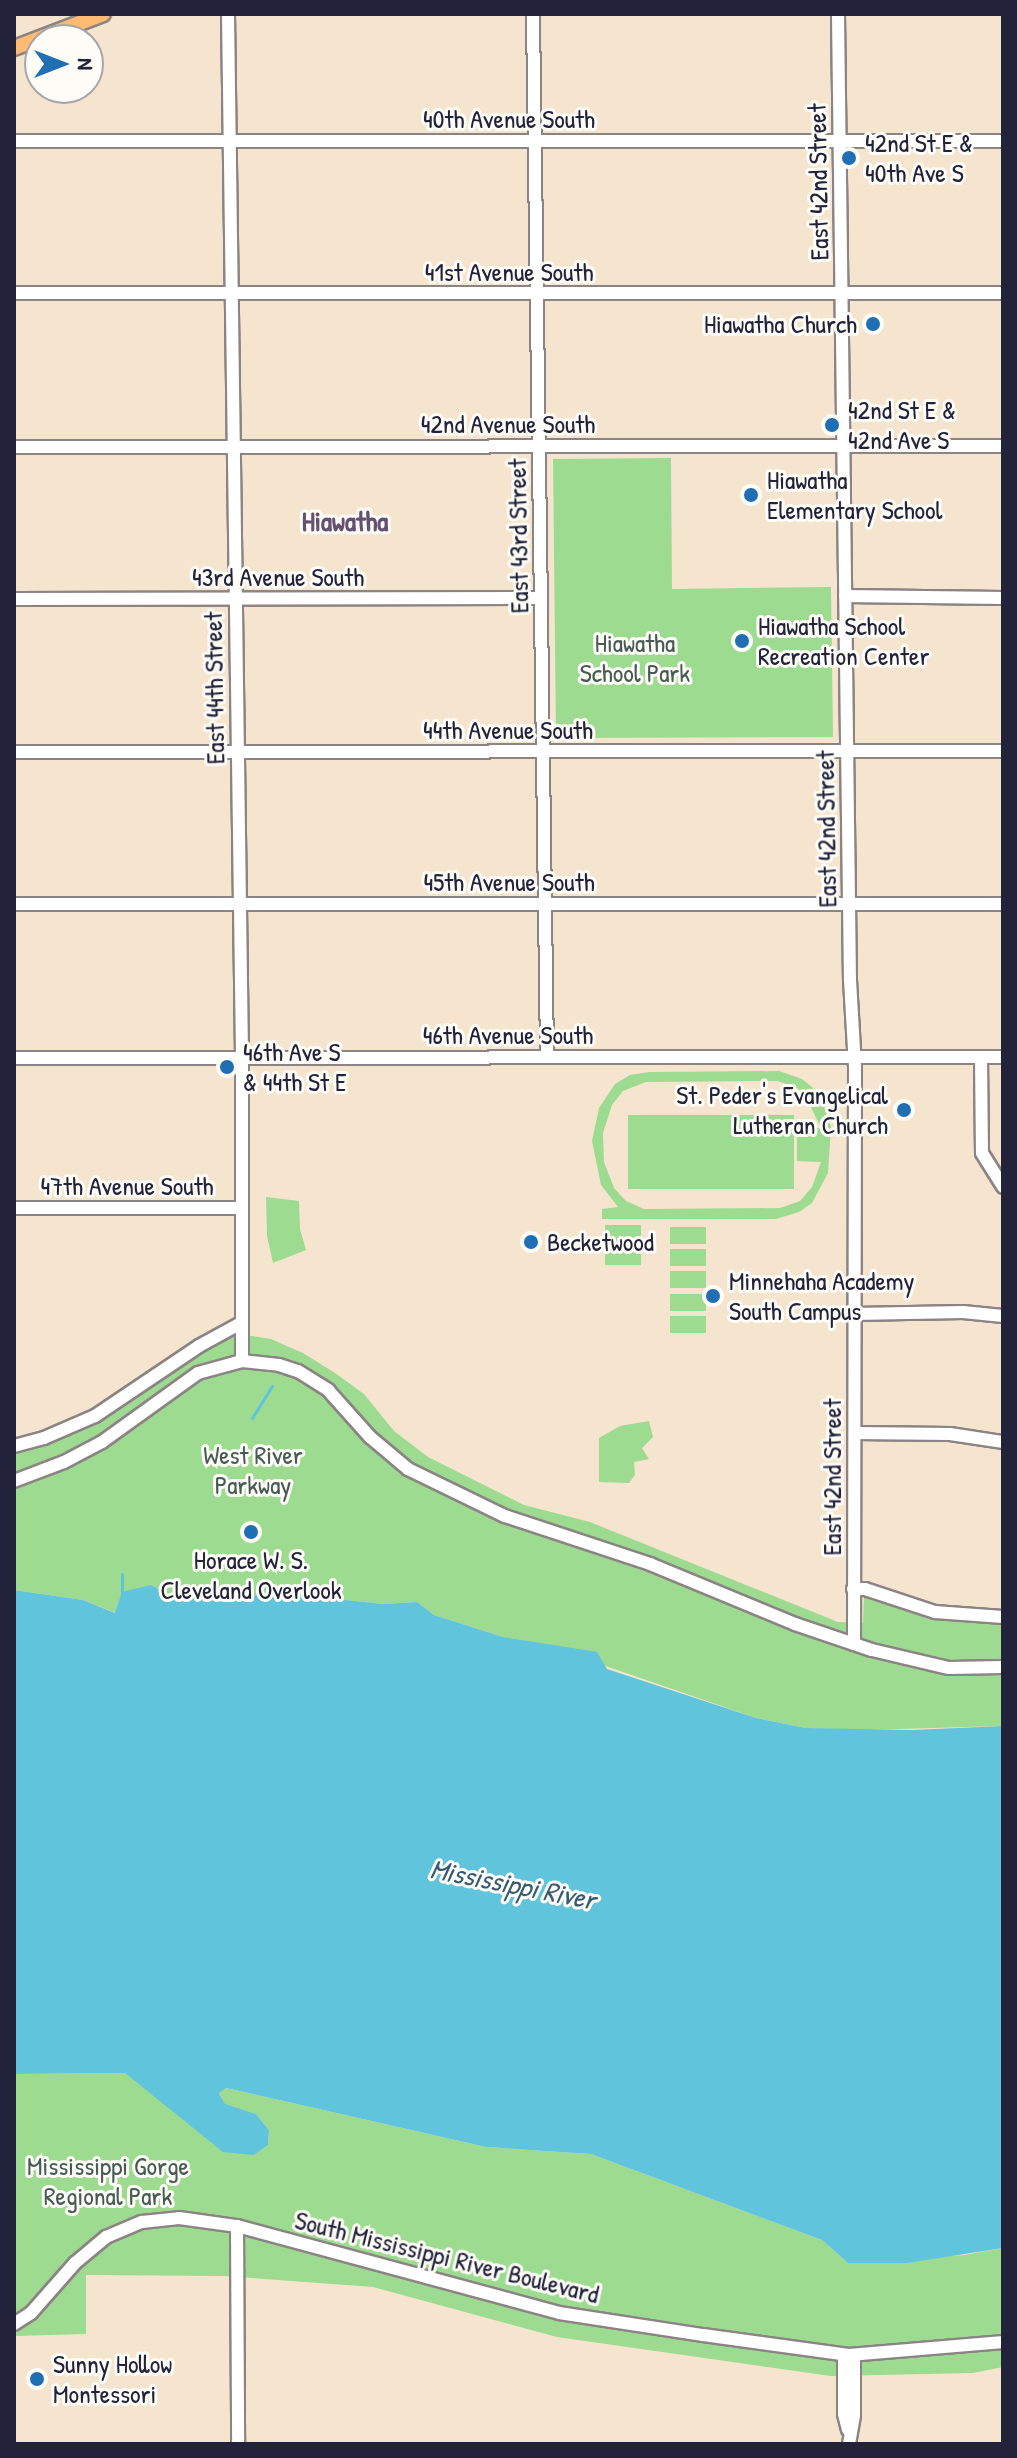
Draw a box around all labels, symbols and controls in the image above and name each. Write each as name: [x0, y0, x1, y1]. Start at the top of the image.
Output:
north arrow: [24, 24, 104, 104]
text: N: [71, 58, 101, 70]
street label: 40th Avenue South: [423, 103, 595, 135]
street label: East 42nd Street: [801, 103, 835, 261]
place label: 42nd St E & 40th Ave S: [865, 127, 973, 188]
marker: 42nd St E & 40th Ave S: [840, 149, 858, 167]
street label: 41st Avenue South: [425, 256, 593, 288]
place label: Hiawatha Church: [704, 308, 857, 340]
marker: Hiawatha Church: [864, 315, 882, 333]
place label: 42nd St E & 42nd Ave S: [848, 394, 956, 456]
street label: 42nd Avenue South: [421, 408, 595, 440]
marker: 42nd St E & 42nd Ave S: [823, 416, 841, 434]
street label: East 43rd Street: [501, 458, 535, 614]
place label: Hiawatha Elementary School: [767, 464, 942, 526]
marker: Hiawatha Elementary School: [742, 486, 760, 504]
district label: Hiawatha: [302, 504, 388, 538]
street label: 43rd Avenue South: [192, 561, 364, 593]
place label: Hiawatha School Recreation Center: [758, 610, 929, 672]
street label: East 44th Street: [197, 611, 231, 765]
park label: Hiawatha School Park: [580, 627, 690, 688]
marker: Hiawatha School Recreation Center: [733, 632, 751, 650]
street label: 44th Avenue South: [423, 714, 593, 746]
street label: East 42nd Street: [809, 750, 843, 908]
street label: 45th Avenue South: [423, 866, 595, 898]
street label: 46th Avenue South: [423, 1019, 593, 1051]
place label: 46th Ave S & 44th St E: [243, 1036, 346, 1098]
marker: 46th Ave S & 44th St E: [218, 1058, 236, 1076]
place label: St. Peder's Evangelical Lutheran Church: [676, 1079, 888, 1140]
marker: St. Peder's Evangelical Lutheran Church: [895, 1101, 913, 1119]
street label: 47th Avenue South: [40, 1170, 214, 1202]
place label: Becketwood: [547, 1226, 654, 1258]
marker: Becketwood: [522, 1233, 540, 1251]
place label: Minnehaha Academy South Campus: [729, 1265, 914, 1326]
marker: Minnehaha Academy South Campus: [704, 1287, 722, 1305]
street label: East 42nd Street: [816, 1399, 848, 1555]
park label: West River Parkway: [203, 1439, 303, 1500]
marker: Horace W. S. Cleveland Overlook: [242, 1523, 260, 1541]
place label: Horace W. S. Cleveland Overlook: [160, 1544, 342, 1606]
water label: Mississippi River: [428, 1852, 598, 1916]
park label: Mississippi Gorge Regional Park: [27, 2150, 189, 2212]
street label: South Mississippi River Boulevard: [292, 2204, 602, 2310]
place label: Sunny Hollow Montessori: [53, 2348, 172, 2410]
marker: Sunny Hollow Montessori: [28, 2370, 46, 2388]

